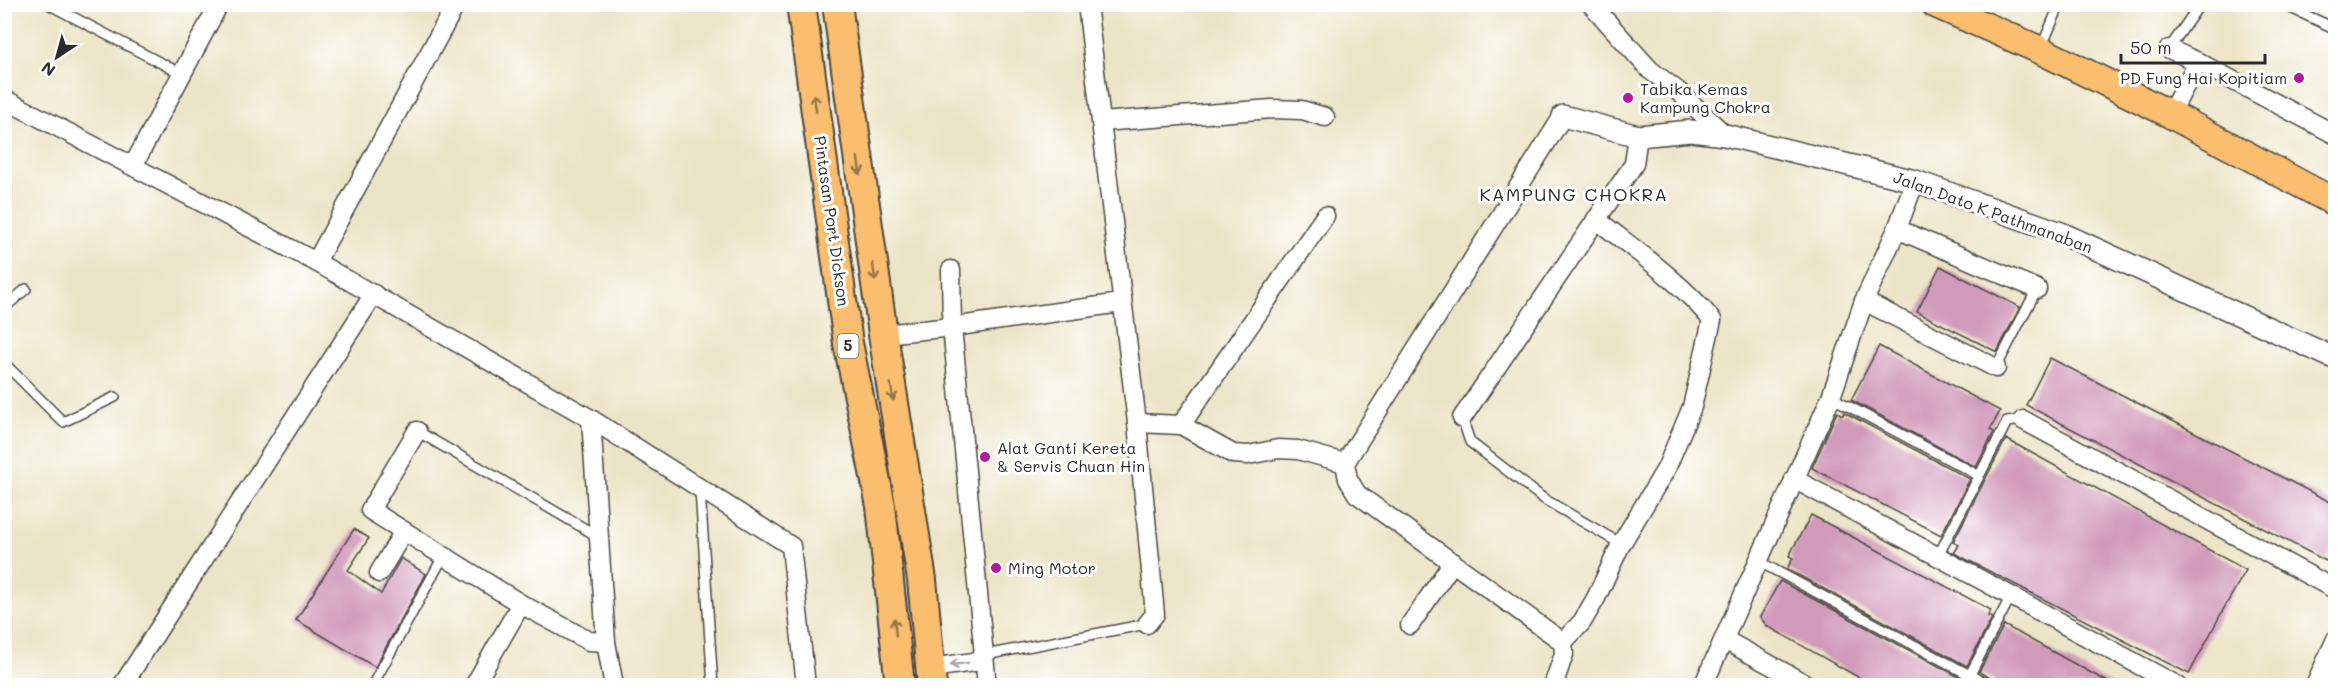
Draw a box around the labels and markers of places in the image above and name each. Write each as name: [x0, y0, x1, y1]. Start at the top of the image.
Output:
place label: PD Fung Hai Kopitiam: [2120, 67, 2287, 88]
marker: PD Fung Hai Kopitiam: [2292, 71, 2306, 85]
place label: Tabika Kemas Kampung Chokra: [1640, 78, 1771, 117]
marker: Tabika Kemas Kampung Chokra: [1621, 91, 1635, 105]
place label: Alat Ganti Kereta & Servis Chuan Hin: [997, 437, 1145, 476]
marker: Alat Ganti Kereta & Servis Chuan Hin: [978, 450, 992, 464]
place label: Ming Motor: [1008, 557, 1096, 578]
marker: Ming Motor: [989, 561, 1003, 575]

